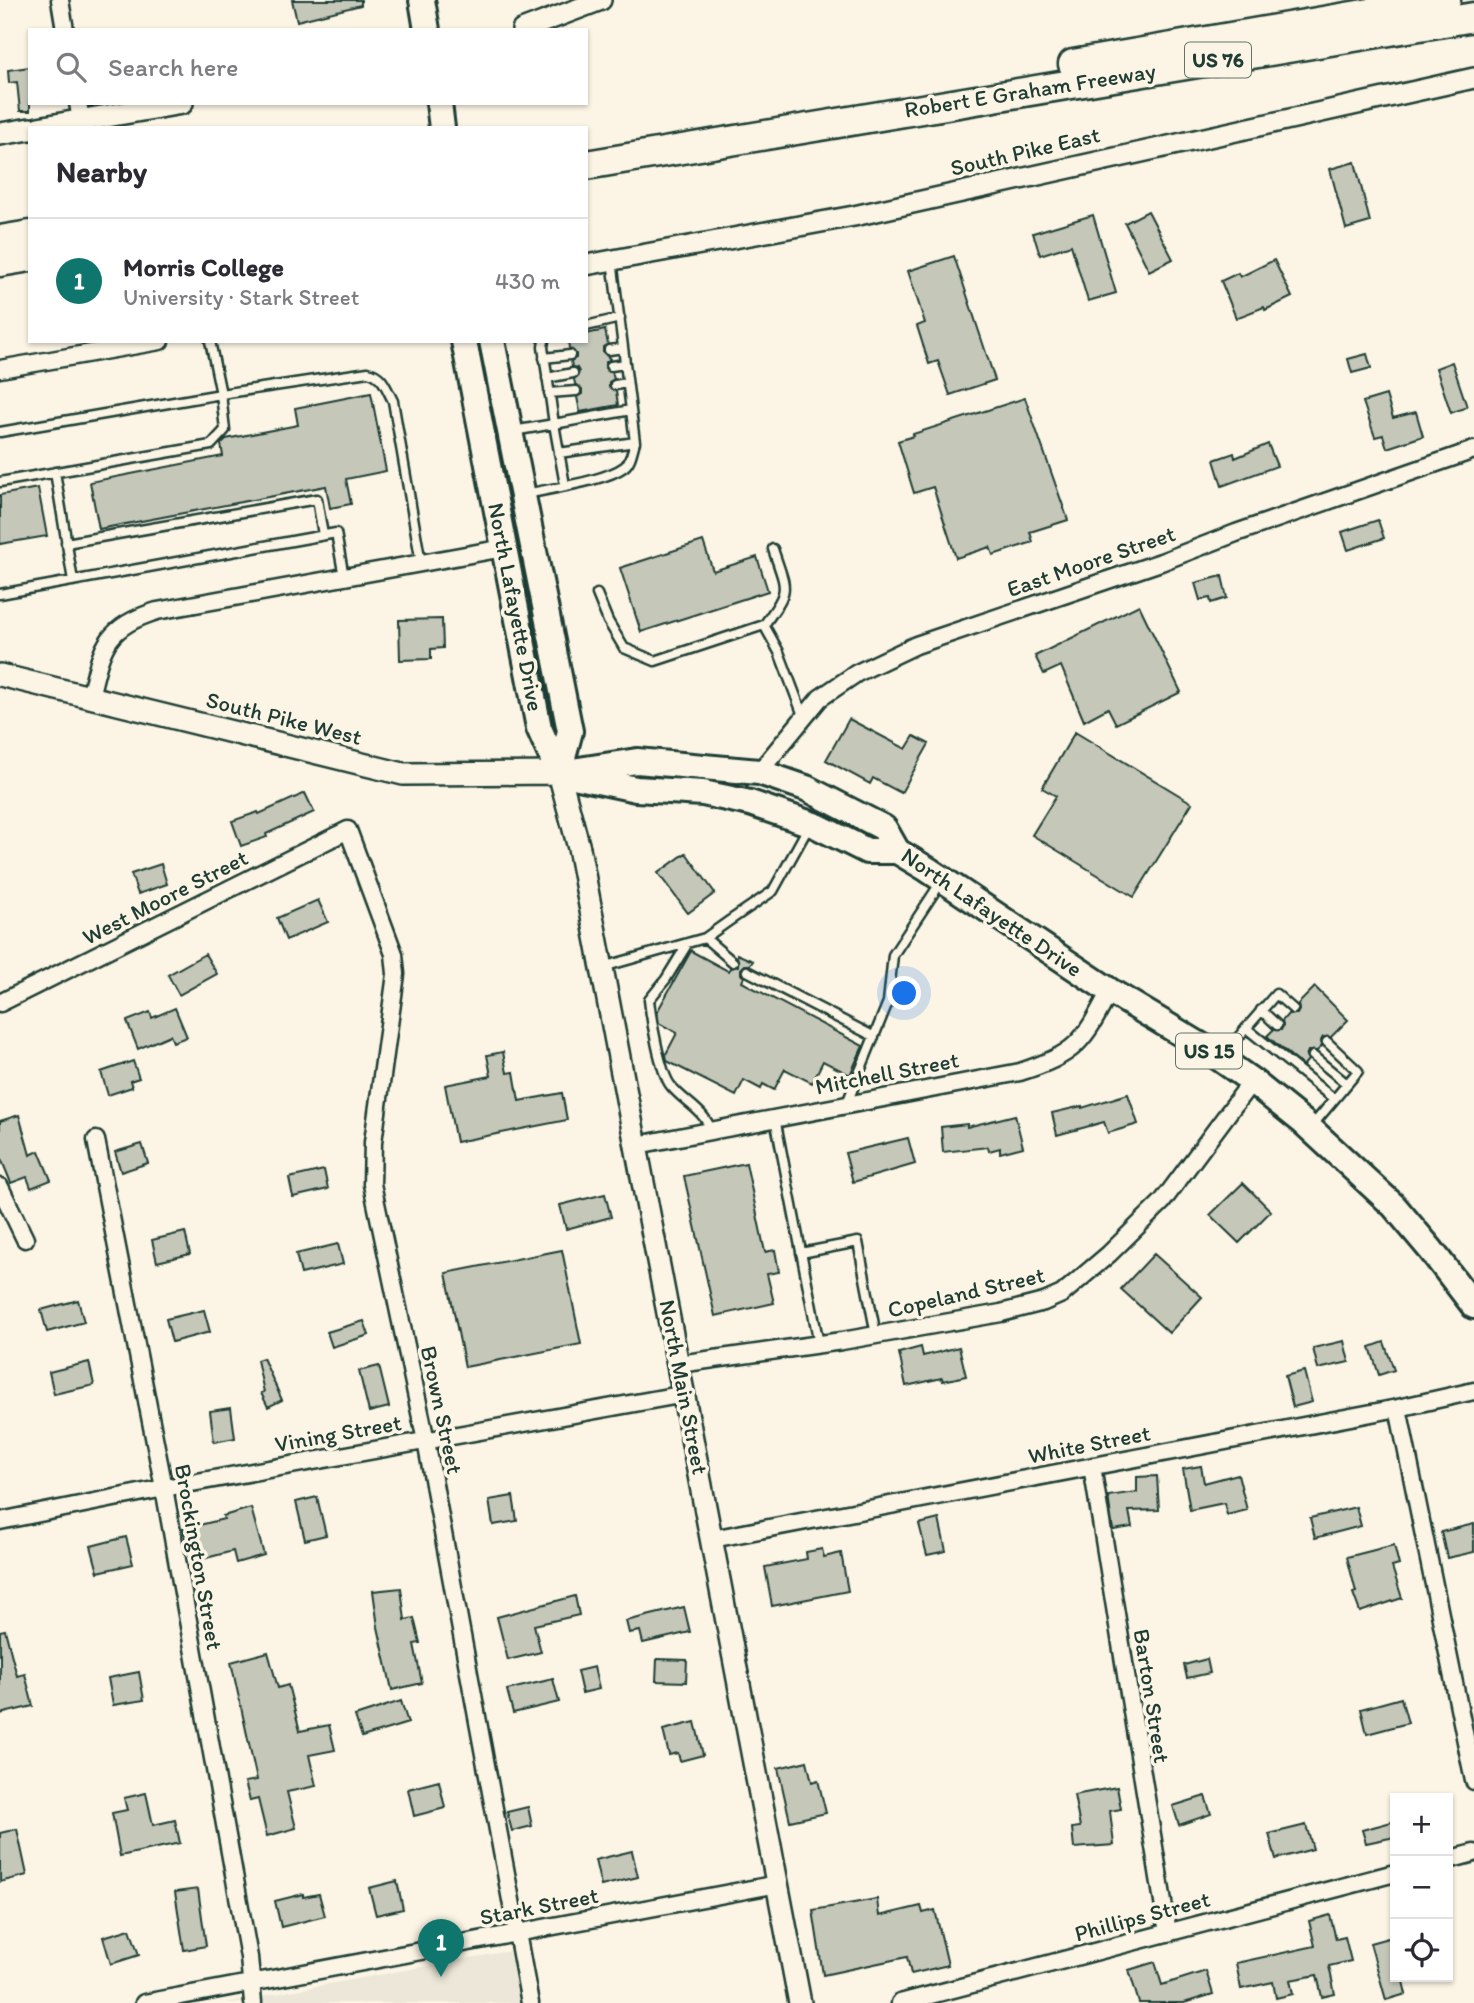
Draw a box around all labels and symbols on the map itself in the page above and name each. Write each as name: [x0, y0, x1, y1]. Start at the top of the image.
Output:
road number: US 76: [1185, 42, 1251, 78]
street label: Robert E Graham Freeway: [902, 56, 1158, 124]
street label: South Pike East: [947, 120, 1103, 182]
street label: North Lafayette Drive: [482, 500, 550, 714]
street label: East Moore Street: [1003, 519, 1179, 603]
street label: South Pike West: [203, 685, 365, 751]
street label: North Lafayette Drive: [896, 841, 1088, 983]
street label: West Moore Street: [78, 843, 253, 951]
your location: [887, 976, 921, 1010]
road number: US 15: [1176, 1034, 1242, 1068]
street label: Mitchell Street: [813, 1045, 962, 1101]
street label: Copeland Street: [885, 1260, 1047, 1324]
street label: North Main Street: [653, 1297, 715, 1477]
street label: Brown Street: [415, 1343, 469, 1477]
street label: Vining Street: [272, 1408, 404, 1458]
street label: White Street: [1025, 1418, 1153, 1470]
street label: Brockington Street: [169, 1462, 229, 1652]
street label: Barton Street: [1128, 1627, 1176, 1765]
street label: Stark Street: [477, 1881, 601, 1931]
street label: Phillips Street: [1071, 1884, 1213, 1948]
pin: 1: [418, 1919, 464, 1977]

